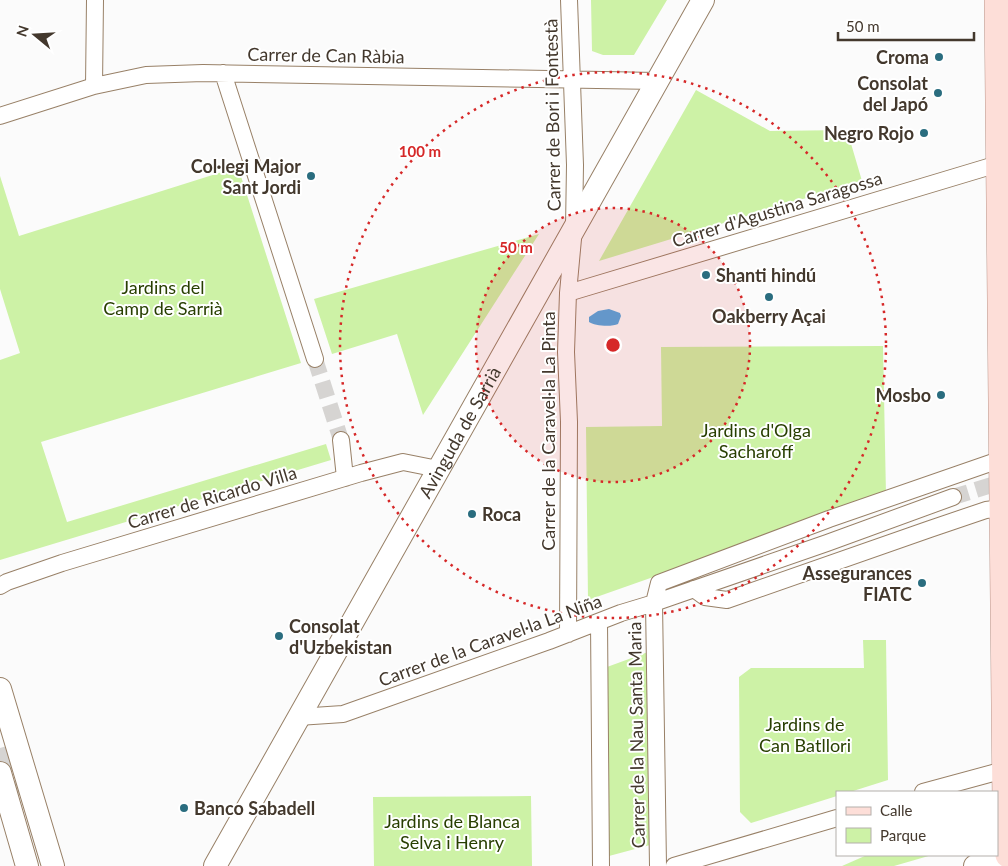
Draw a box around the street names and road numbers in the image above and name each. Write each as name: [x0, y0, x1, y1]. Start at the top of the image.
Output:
street label: Carrer de Bori i Fontestà: [539, 18, 565, 212]
street label: Carrer de Can Ràbia: [247, 43, 405, 67]
street label: Carrer d'Agustina Saragossa: [669, 167, 885, 251]
street label: Carrer de la Caravel·la La Pinta: [537, 311, 559, 551]
street label: Avinguda de Sarrià: [414, 363, 505, 502]
street label: Carrer de Ricardo Villa: [125, 461, 299, 533]
street label: Carrer de la Caravel·la La Niña: [375, 589, 605, 691]
street label: Carrer de la Nau Santa Maria: [623, 621, 649, 849]

